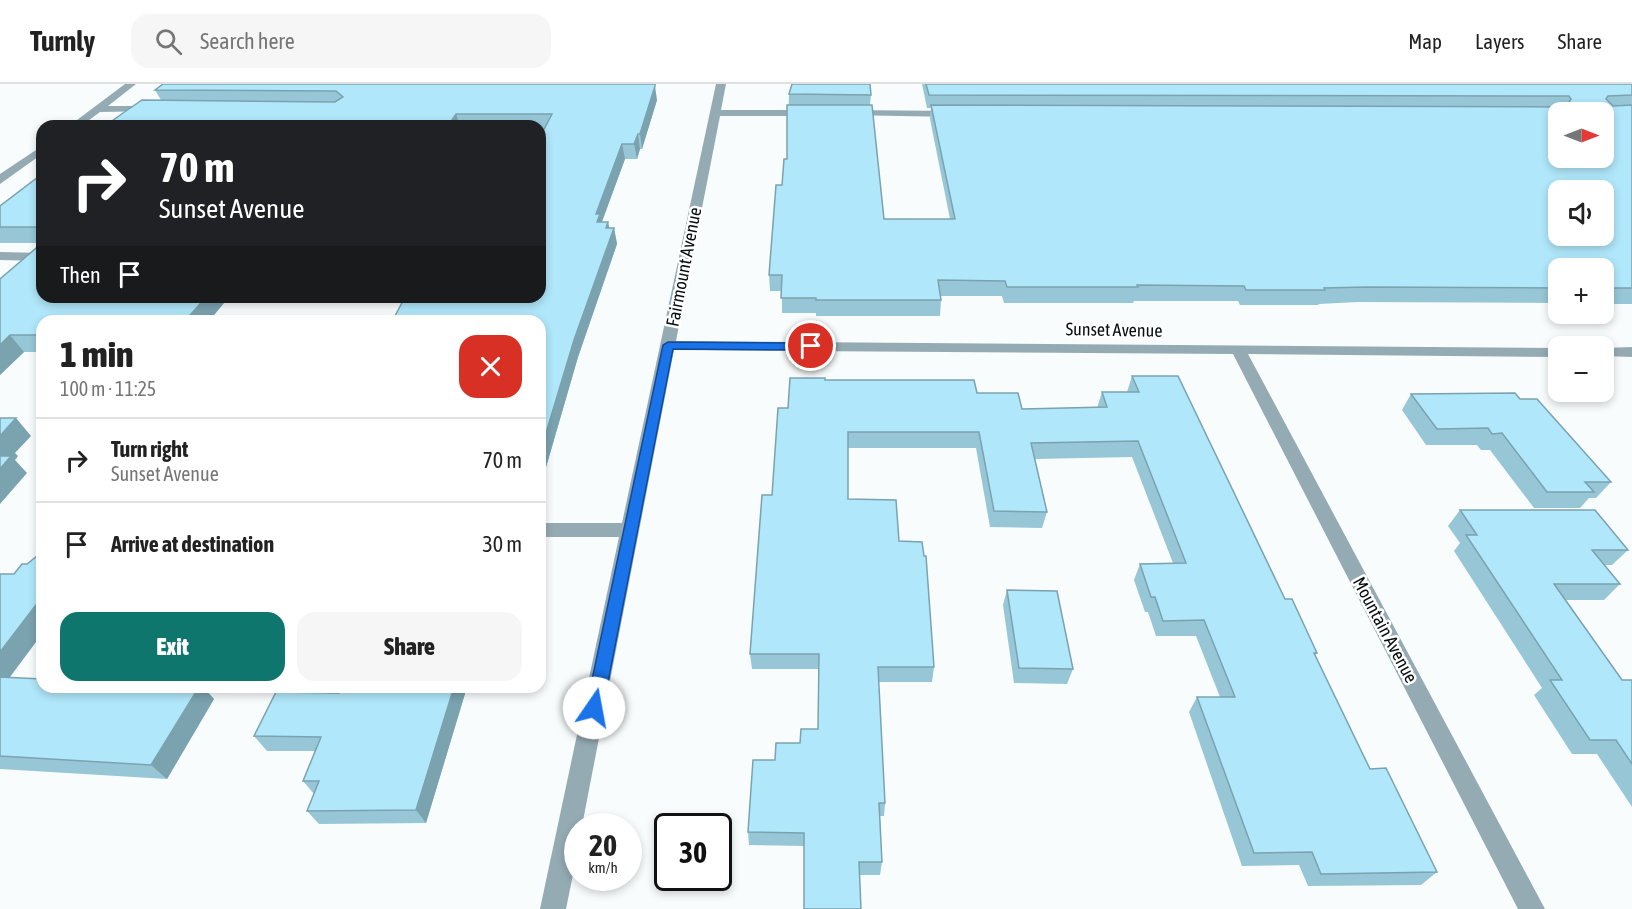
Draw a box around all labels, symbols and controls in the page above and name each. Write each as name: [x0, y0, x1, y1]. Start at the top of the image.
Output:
search box: [131, 14, 551, 68]
text: Turnly: [30, 25, 95, 57]
icon: search: [152, 25, 185, 58]
text: Search here: [200, 28, 295, 54]
text: Map: [1408, 29, 1442, 53]
text: Layers: [1475, 29, 1525, 53]
text: Share: [1558, 29, 1602, 53]
north arrow: [1548, 102, 1614, 168]
map controls: [1548, 102, 1614, 402]
text: 70 m: [159, 143, 234, 191]
icon: right: [60, 144, 138, 222]
button: sound: [1548, 180, 1614, 246]
text: Sunset Avenue: [159, 193, 304, 224]
street label: Fairmount Avenue: [662, 205, 705, 328]
icon: arrive: [113, 258, 146, 291]
button: +: [1548, 258, 1614, 324]
text: Then: [60, 262, 101, 288]
street label: Sunset Avenue: [1065, 318, 1163, 341]
pin: [785, 320, 836, 371]
icon: arrive: [794, 329, 827, 362]
text: 1 min: [60, 333, 134, 375]
button: close: [459, 335, 522, 398]
button: −: [1548, 336, 1614, 402]
text: 100 m · 11:25: [60, 377, 156, 400]
text: Turn right: [111, 436, 188, 462]
icon: right: [60, 444, 93, 477]
text: 70 m: [482, 447, 522, 473]
text: Sunset Avenue: [111, 462, 219, 485]
icon: arrive: [60, 528, 93, 561]
text: Arrive at destination: [111, 531, 274, 557]
text: 30 m: [482, 531, 522, 557]
street label: Mountain Avenue: [1349, 573, 1422, 686]
button: Exit: [60, 612, 285, 681]
button: Share: [297, 612, 522, 681]
position arrow: [562, 676, 626, 740]
speed limit sign: 30: [654, 813, 732, 891]
text: 20: [589, 828, 617, 862]
text: km/h: [588, 859, 618, 876]

